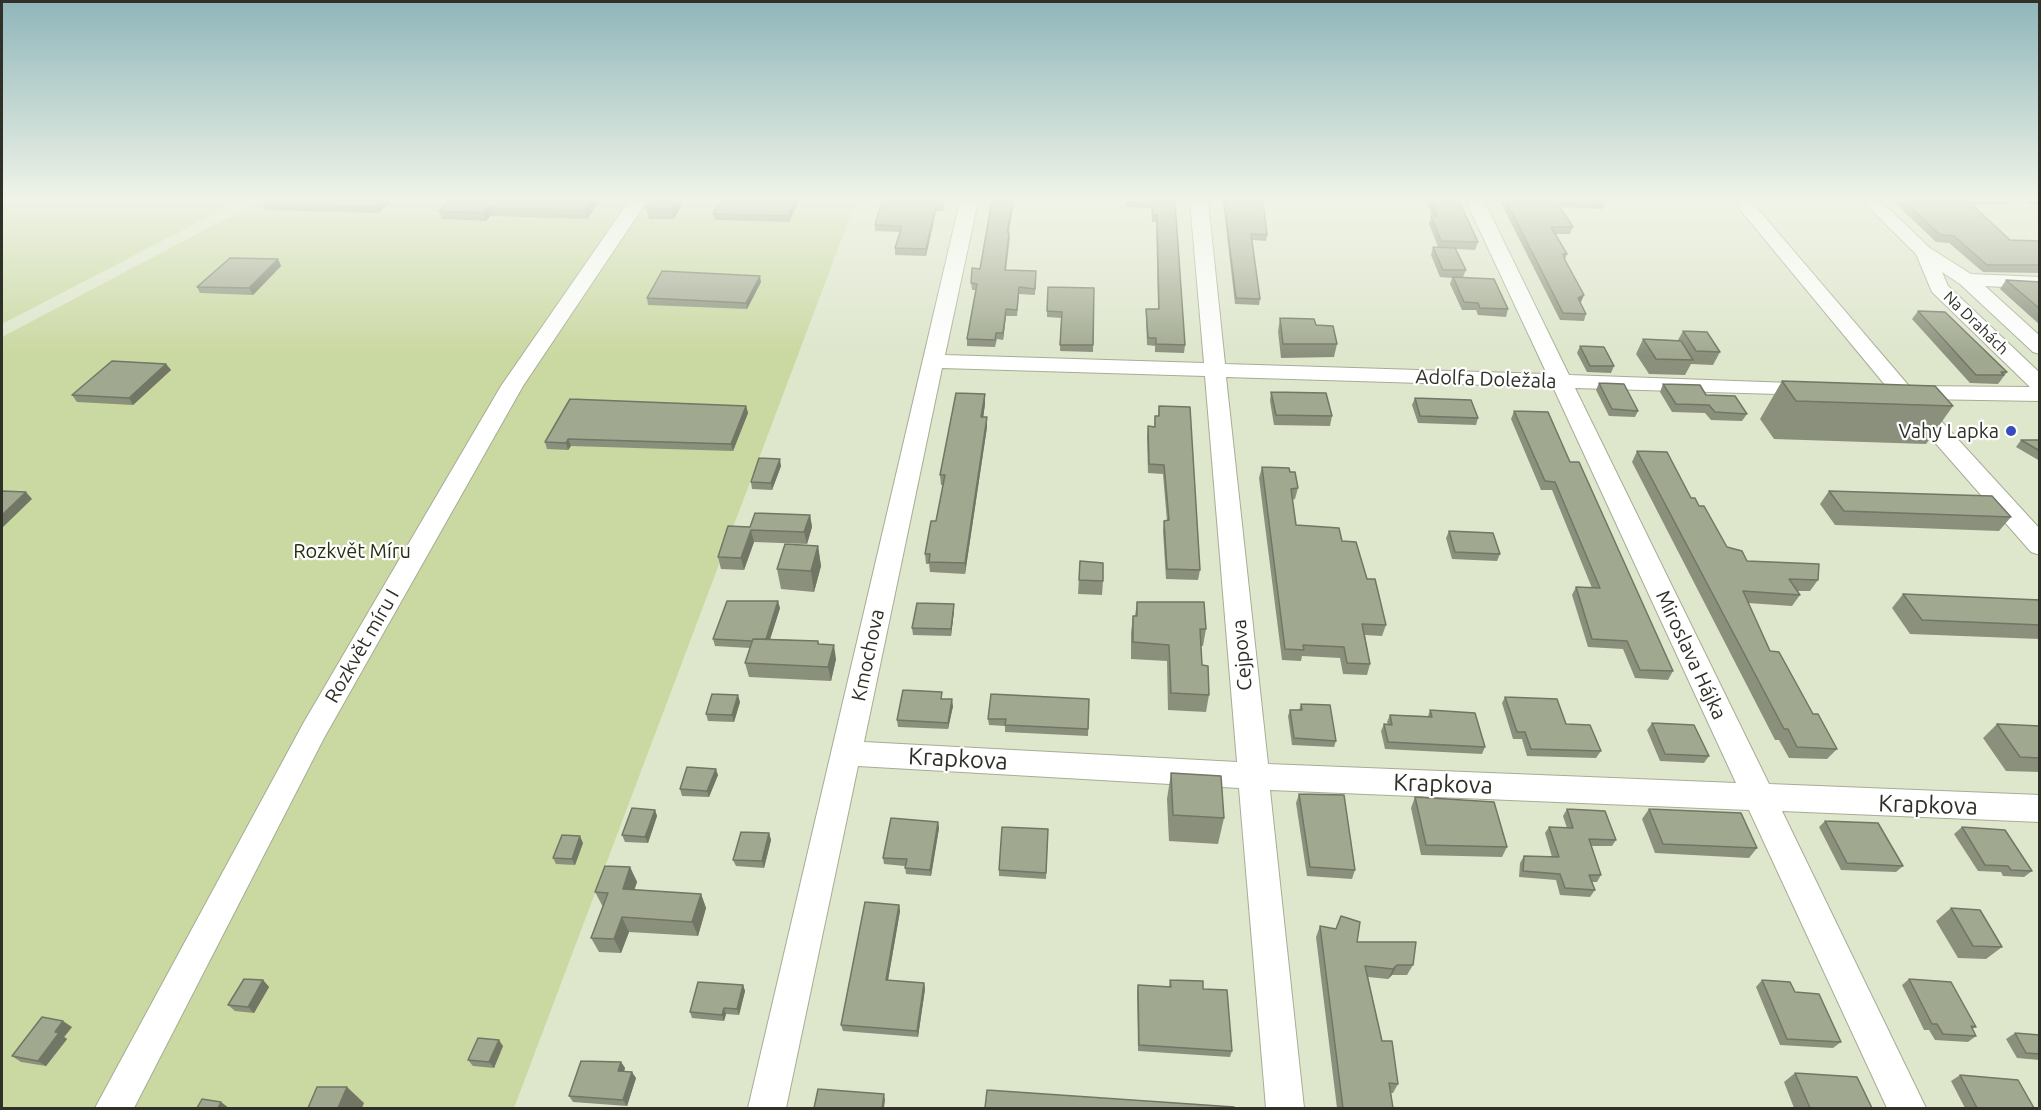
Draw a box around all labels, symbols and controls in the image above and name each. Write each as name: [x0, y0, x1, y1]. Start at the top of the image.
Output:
street label: Na Drahách: [1940, 287, 2012, 359]
street label: Adolfa Doležala: [1415, 365, 1557, 393]
place label: Vahy Lapka: [1898, 419, 1999, 443]
marker: Vahy Lapka: [2004, 424, 2018, 438]
park label: Rozkvět Míru: [293, 539, 411, 563]
street label: Rozkvět míru I: [320, 585, 404, 707]
street label: Miroslava Hájka: [1651, 587, 1731, 723]
street label: Kmochova: [847, 607, 889, 703]
street label: Cejpova: [1227, 618, 1257, 692]
street label: Krapkova: [907, 742, 1009, 776]
street label: Krapkova: [1393, 768, 1493, 800]
street label: Krapkova: [1878, 789, 1978, 821]

